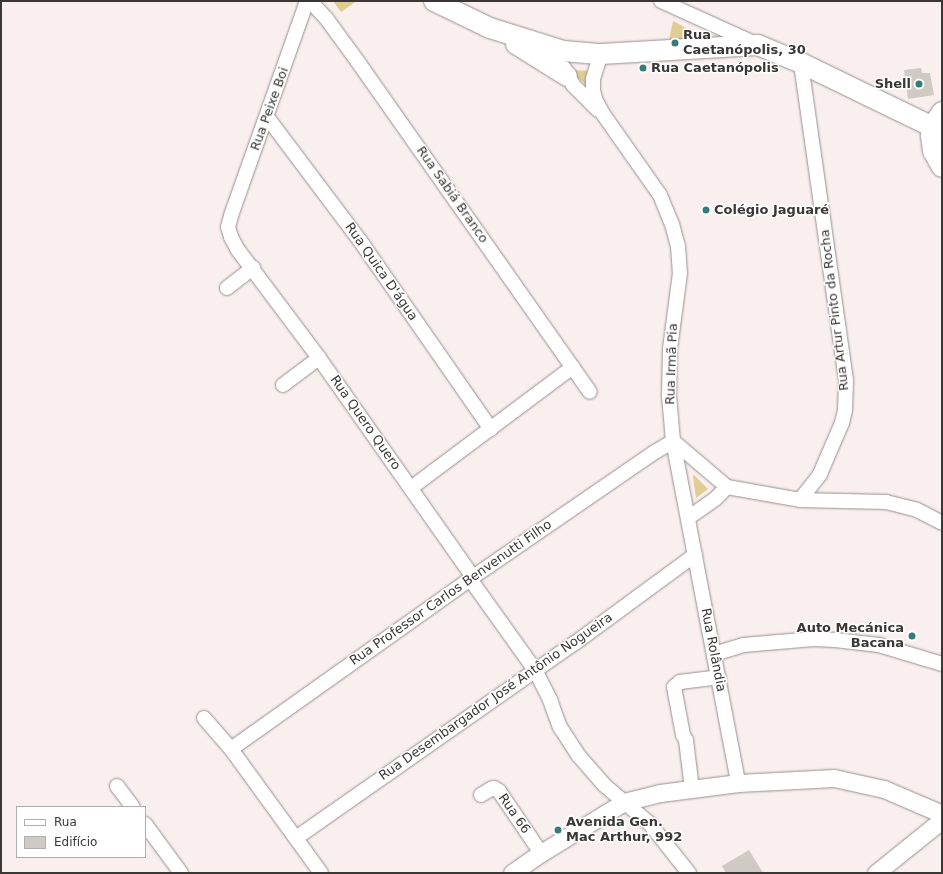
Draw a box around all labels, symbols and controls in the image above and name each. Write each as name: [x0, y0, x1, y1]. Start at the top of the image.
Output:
place label: Rua Caetanópolis, 30: [683, 28, 806, 59]
marker: Rua Caetanópolis, 30: [670, 38, 680, 48]
place label: Rua Caetanópolis: [651, 60, 779, 76]
marker: Rua Caetanópolis: [638, 63, 648, 73]
street label: Rua Peixe Boi: [248, 65, 292, 153]
place label: Shell: [875, 76, 911, 92]
marker: Shell: [914, 79, 924, 89]
street label: Rua Sabiá Branco: [413, 144, 491, 246]
place label: Colégio Jaguaré: [714, 202, 829, 218]
marker: Colégio Jaguaré: [701, 205, 711, 215]
street label: Rua Quica D'água: [341, 220, 421, 324]
street label: Rua Artur Pinto da Rocha: [817, 228, 853, 392]
street label: Rua Irmã Pia: [663, 323, 681, 405]
street label: Rua Quero Quero: [327, 373, 403, 473]
street label: Rua Professor Carlos Benvenutti Filho: [347, 517, 555, 669]
street label: Rua Rolândia: [697, 607, 729, 693]
street label: Rua Desembargador José Antônio Nogueira: [376, 610, 616, 784]
place label: Auto Mecánica Bacana: [797, 621, 904, 652]
marker: Auto Mecánica Bacana: [907, 631, 917, 641]
street label: Rua 66: [495, 791, 533, 837]
legend: [16, 806, 146, 858]
text: Rua: [54, 815, 77, 829]
place label: Avenida Gen. Mac Arthur, 992: [566, 815, 682, 846]
marker: Avenida Gen. Mac Arthur, 992: [553, 825, 563, 835]
text: Edifício: [54, 835, 97, 849]

